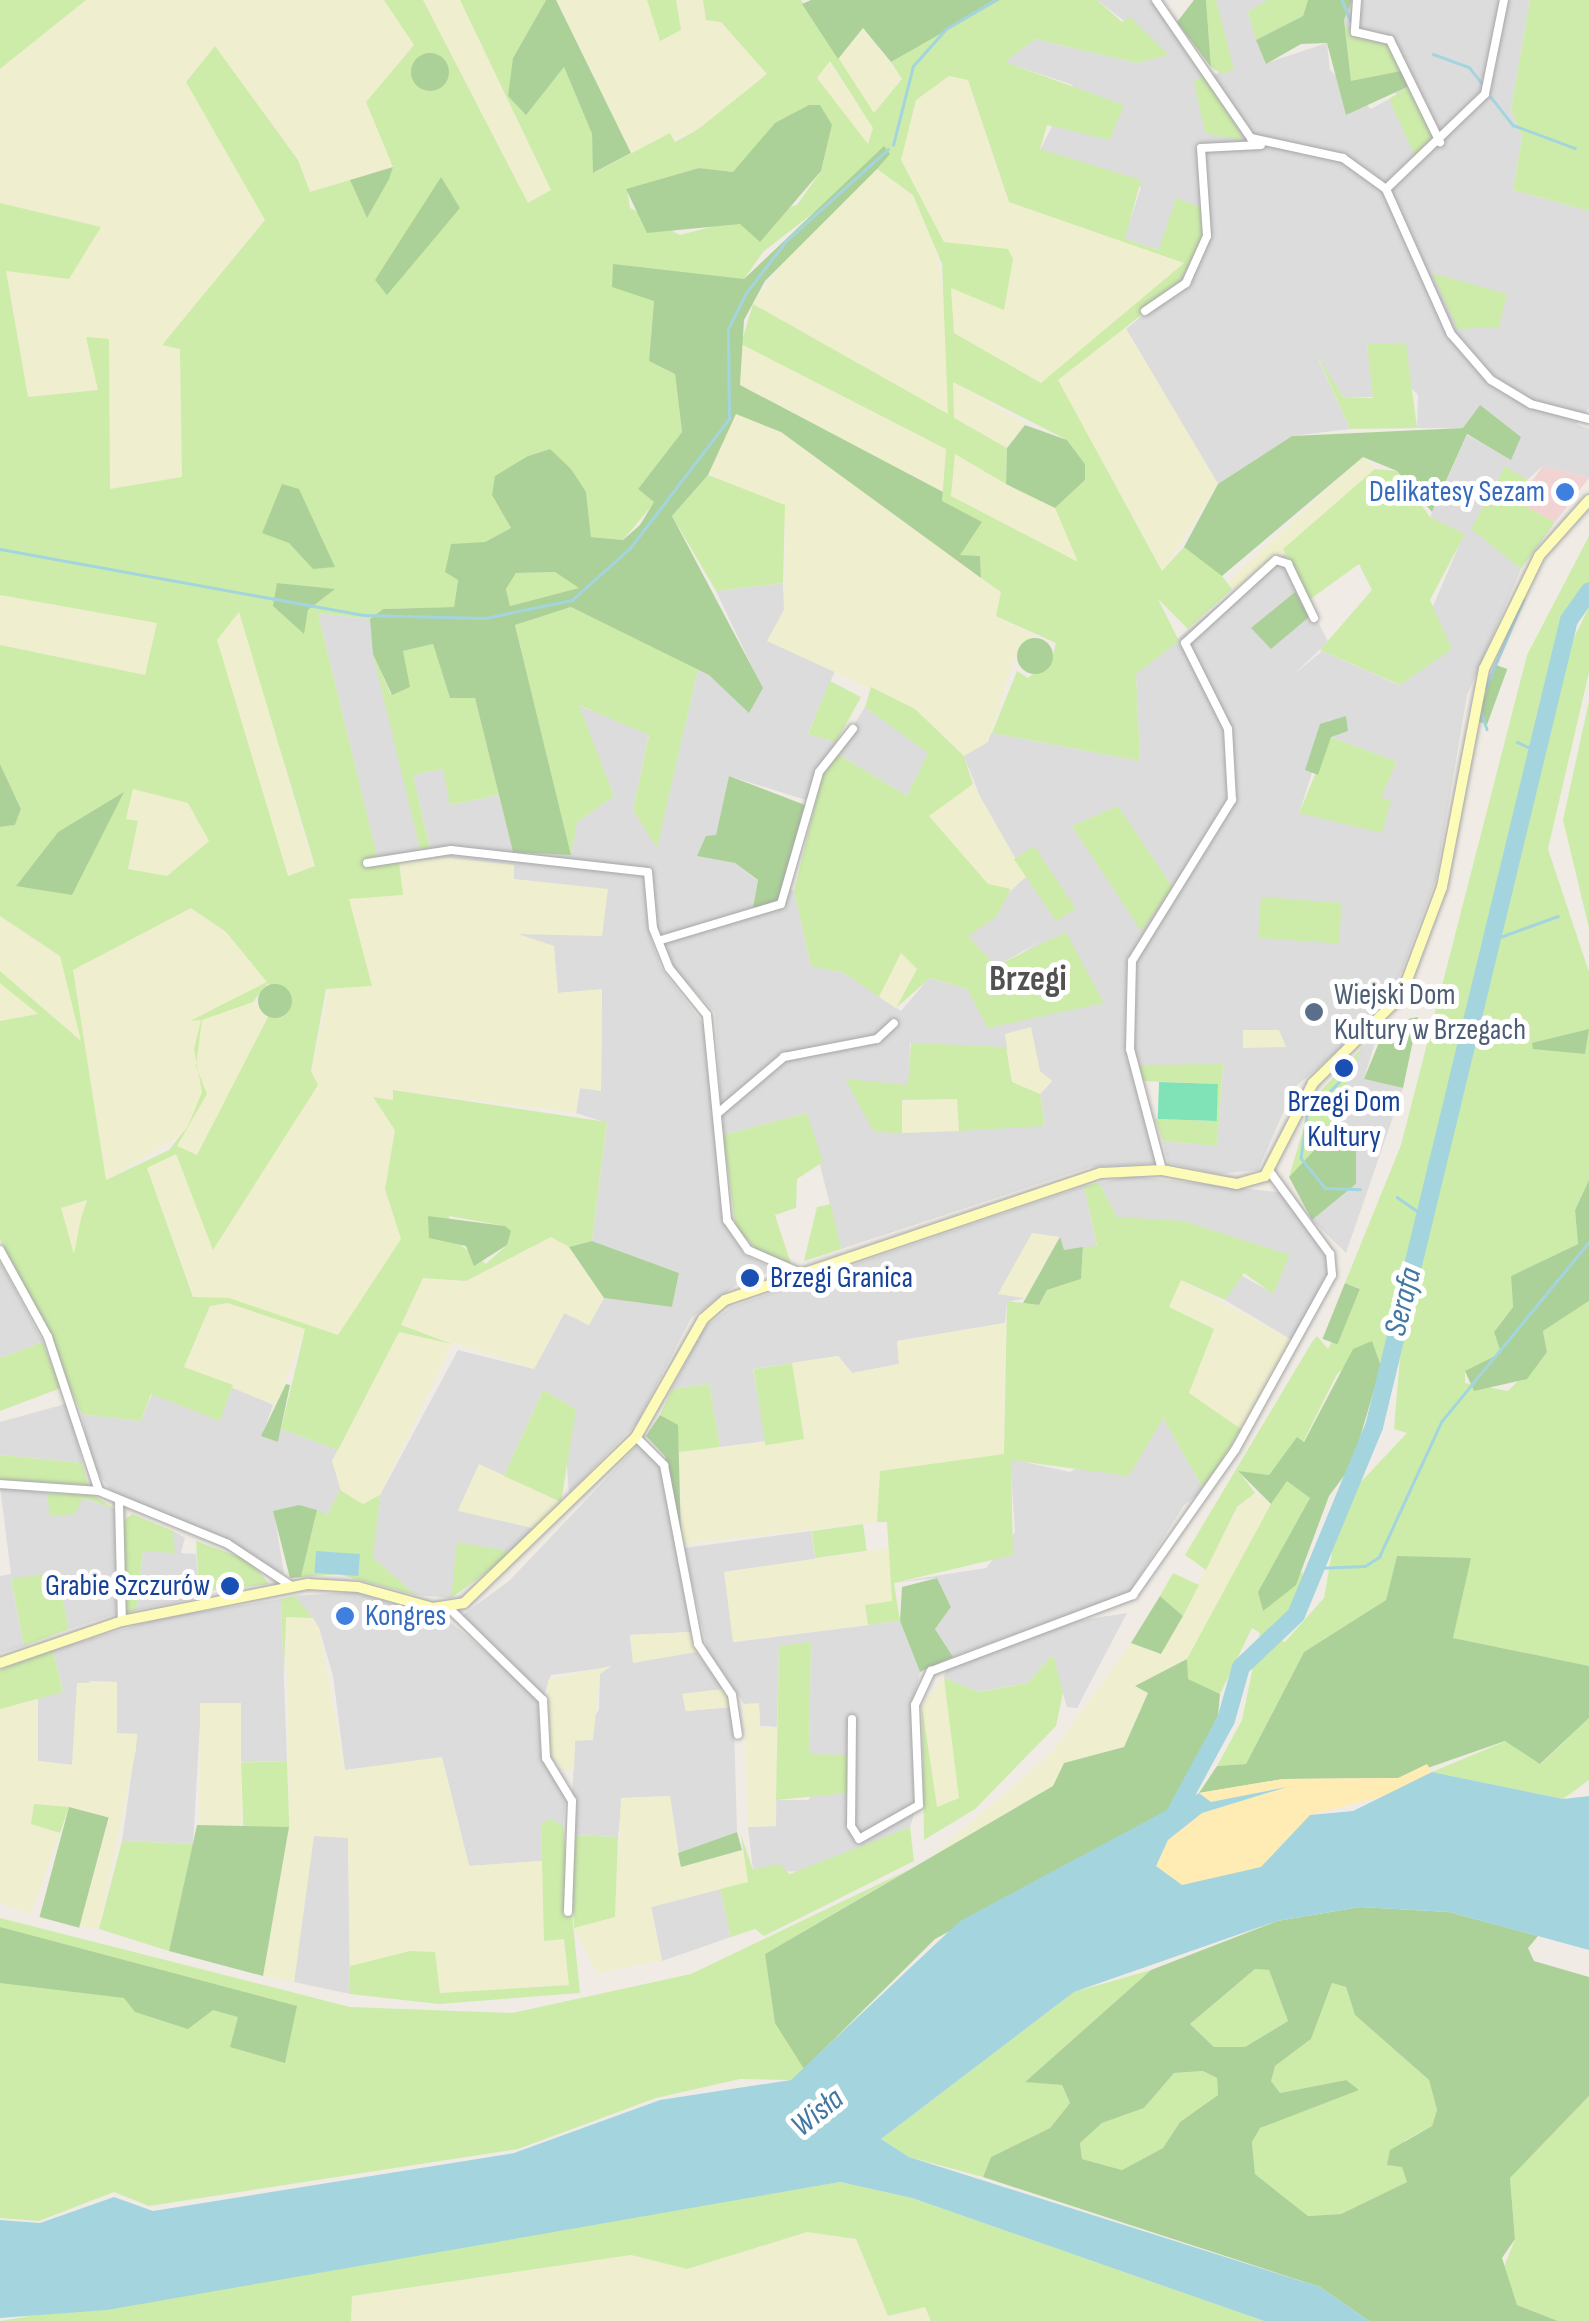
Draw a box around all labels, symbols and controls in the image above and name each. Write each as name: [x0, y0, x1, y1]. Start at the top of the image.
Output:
place label: Delikatesy Sezam: [1369, 474, 1545, 510]
marker: Delikatesy Sezam: [1554, 481, 1576, 503]
district label: Brzegi: [989, 959, 1067, 1001]
place label: Wiejski Dom Kultury w Brzegach: [1334, 977, 1526, 1048]
marker: Wiejski Dom Kultury w Brzegach: [1303, 1001, 1325, 1023]
marker: Brzegi Dom Kultury: [1333, 1057, 1355, 1079]
place label: Brzegi Dom Kultury: [1287, 1084, 1401, 1154]
place label: Brzegi Granica: [770, 1260, 913, 1296]
water label: Serafa: [1377, 1264, 1431, 1340]
marker: Brzegi Granica: [739, 1267, 761, 1289]
place label: Grabie Szczurów: [45, 1568, 210, 1604]
marker: Grabie Szczurów: [219, 1575, 241, 1597]
place label: Kongres: [365, 1598, 446, 1634]
marker: Kongres: [334, 1605, 356, 1627]
water label: Wisła: [784, 2080, 852, 2146]

